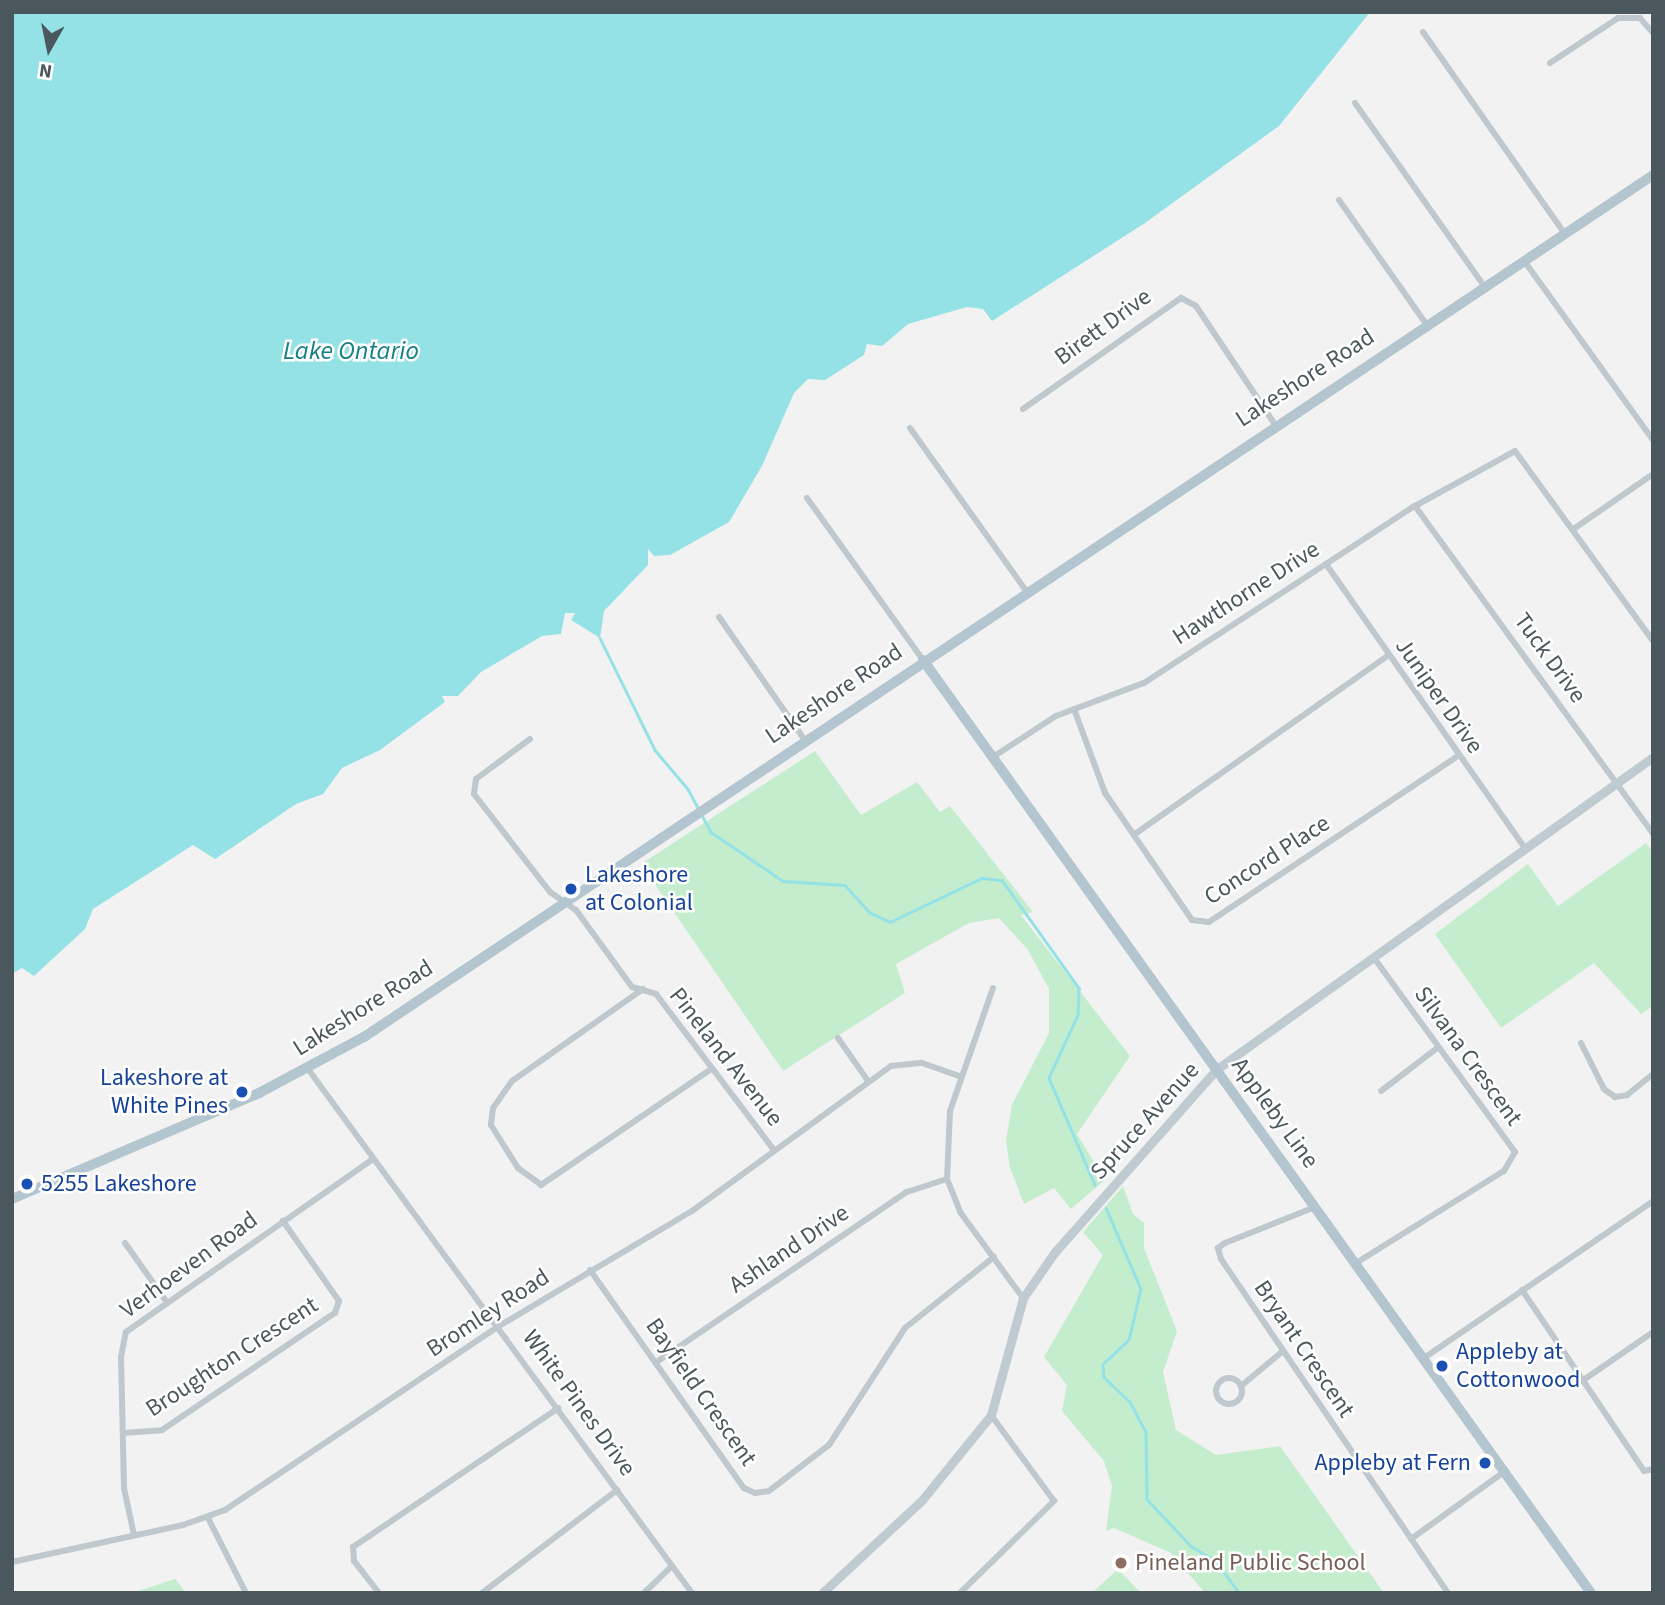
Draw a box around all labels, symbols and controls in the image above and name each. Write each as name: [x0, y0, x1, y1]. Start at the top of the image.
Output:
north arrow: [14, 14, 84, 84]
text: N: [37, 56, 54, 85]
street label: Birett Drive: [1049, 282, 1157, 372]
street label: Lakeshore Road: [1230, 322, 1380, 434]
water label: Lake Ontario: [283, 335, 419, 367]
street label: Hawthorne Drive: [1167, 535, 1325, 651]
street label: Tuck Drive: [1508, 607, 1592, 709]
street label: Juniper Drive: [1389, 633, 1489, 759]
street label: Lakeshore Road: [760, 637, 908, 751]
street label: Concord Place: [1199, 809, 1335, 911]
place label: Lakeshore at Colonial: [585, 861, 693, 917]
marker: Lakeshore at Colonial: [563, 881, 579, 897]
street label: Lakeshore Road: [288, 954, 438, 1062]
street label: Silvana Crescent: [1408, 981, 1528, 1131]
street label: Pineland Avenue: [663, 982, 789, 1132]
street label: Appleby Line: [1225, 1052, 1325, 1174]
street label: Spruce Avenue: [1085, 1056, 1205, 1186]
place label: Lakeshore at White Pines: [100, 1064, 228, 1120]
marker: Lakeshore at White Pines: [234, 1084, 250, 1100]
place label: 5255 Lakeshore: [41, 1170, 197, 1198]
marker: 5255 Lakeshore: [19, 1176, 35, 1192]
street label: Ashland Drive: [724, 1198, 854, 1300]
street label: Verhoeven Road: [115, 1206, 263, 1324]
street label: Bromley Road: [421, 1263, 555, 1363]
street label: Bryant Crescent: [1248, 1275, 1360, 1423]
street label: Broughton Crescent: [141, 1291, 323, 1423]
street label: Bayfield Crescent: [639, 1313, 763, 1471]
street label: White Pines Drive: [516, 1324, 642, 1482]
place label: Appleby at Cottonwood: [1456, 1338, 1580, 1394]
marker: Appleby at Cottonwood: [1434, 1358, 1450, 1374]
place label: Appleby at Fern: [1315, 1449, 1471, 1477]
marker: Appleby at Fern: [1477, 1455, 1493, 1471]
place label: Pineland Public School: [1135, 1549, 1366, 1577]
marker: Pineland Public School: [1113, 1555, 1129, 1571]

